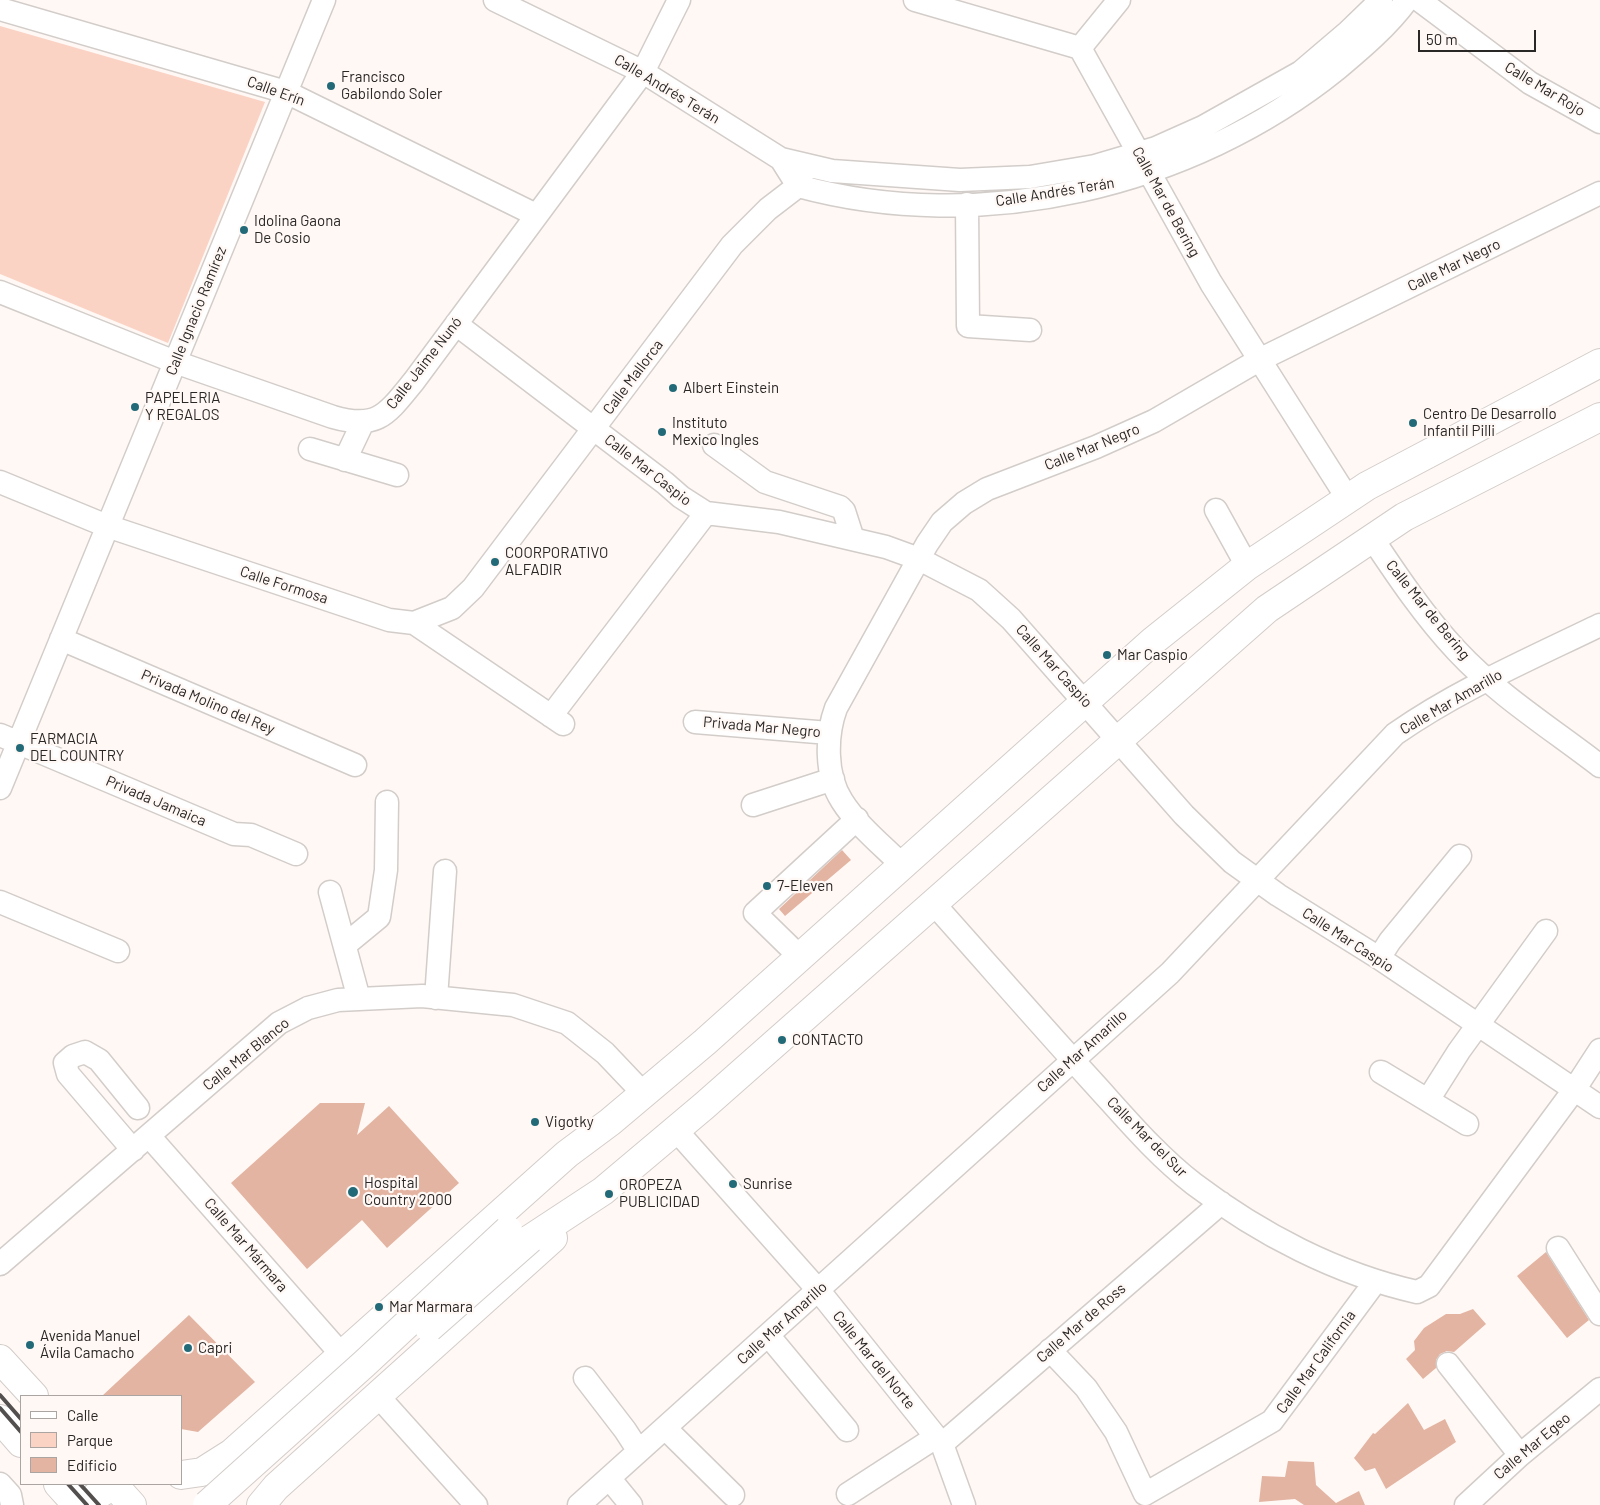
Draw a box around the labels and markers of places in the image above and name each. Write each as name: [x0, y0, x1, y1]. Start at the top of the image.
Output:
place label: Francisco Gabilondo Soler: [341, 68, 443, 103]
marker: Francisco Gabilondo Soler: [325, 80, 337, 92]
place label: Idolina Gaona De Cosio: [254, 212, 341, 247]
marker: Idolina Gaona De Cosio: [238, 224, 250, 236]
place label: Albert Einstein: [683, 379, 779, 397]
marker: Albert Einstein: [667, 382, 679, 394]
place label: PAPELERIA Y REGALOS: [145, 389, 220, 424]
marker: PAPELERIA Y REGALOS: [129, 401, 141, 413]
place label: Centro De Desarrollo Infantil Pilli: [1423, 405, 1557, 440]
place label: Instituto Mexico Ingles: [672, 414, 759, 449]
marker: Centro De Desarrollo Infantil Pilli: [1407, 417, 1419, 429]
marker: Instituto Mexico Ingles: [656, 426, 668, 438]
place label: COORPORATIVO ALFADIR: [505, 544, 608, 579]
marker: COORPORATIVO ALFADIR: [489, 556, 501, 568]
place label: Mar Caspio: [1117, 646, 1188, 664]
marker: Mar Caspio: [1101, 649, 1113, 661]
place label: FARMACIA DEL COUNTRY: [30, 730, 124, 765]
marker: FARMACIA DEL COUNTRY: [14, 742, 26, 754]
place label: 7-Eleven: [777, 877, 833, 895]
marker: 7-Eleven: [761, 880, 773, 892]
place label: CONTACTO: [792, 1031, 863, 1049]
marker: CONTACTO: [776, 1034, 788, 1046]
place label: Vigotky: [545, 1113, 594, 1131]
marker: Vigotky: [529, 1116, 541, 1128]
place label: Hospital Country 2000: [364, 1174, 452, 1209]
place label: Sunrise: [743, 1175, 792, 1193]
place label: OROPEZA PUBLICIDAD: [619, 1176, 700, 1211]
marker: Sunrise: [727, 1178, 739, 1190]
marker: Hospital Country 2000: [346, 1185, 360, 1199]
marker: OROPEZA PUBLICIDAD: [603, 1188, 615, 1200]
place label: Mar Marmara: [389, 1298, 473, 1316]
marker: Mar Marmara: [373, 1301, 385, 1313]
place label: Avenida Manuel Ávila Camacho: [40, 1327, 140, 1362]
marker: Avenida Manuel Ávila Camacho: [24, 1339, 36, 1351]
place label: Capri: [198, 1339, 232, 1357]
marker: Capri: [182, 1342, 194, 1354]

